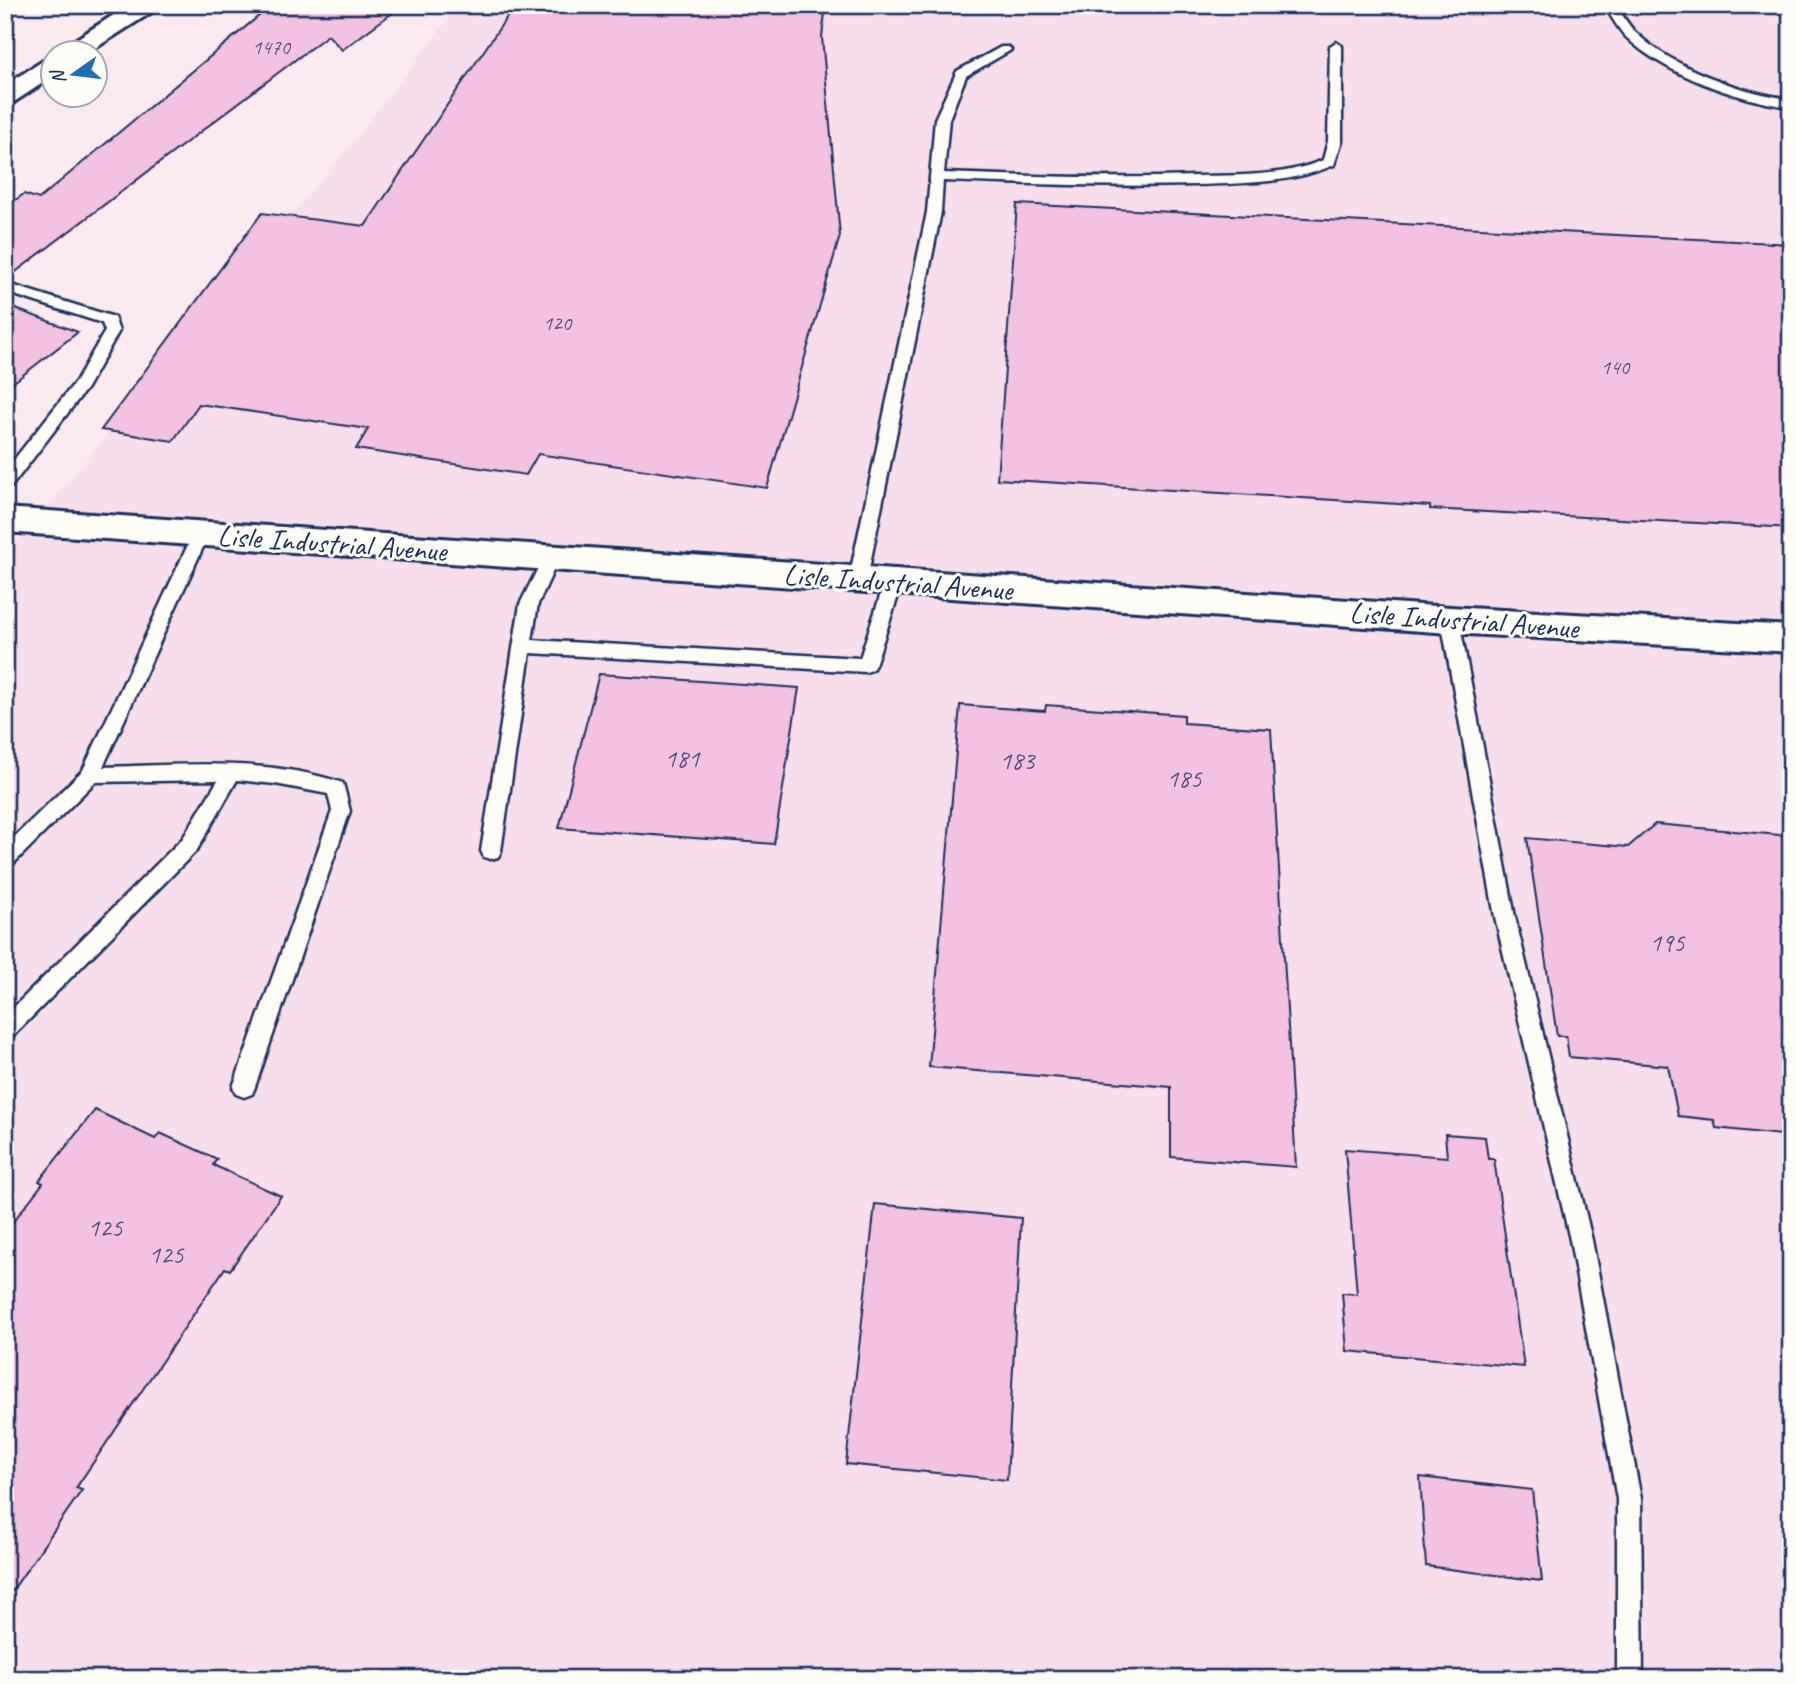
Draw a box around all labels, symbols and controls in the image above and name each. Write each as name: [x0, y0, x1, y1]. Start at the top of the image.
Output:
house number: 1470: [252, 34, 291, 60]
north arrow: [38, 38, 108, 108]
text: N: [45, 66, 72, 86]
house number: 120: [543, 310, 573, 336]
house number: 140: [1601, 354, 1631, 380]
street label: Lisle Industrial Avenue: [216, 516, 450, 570]
street label: Lisle Industrial Avenue: [782, 555, 1016, 609]
street label: Lisle Industrial Avenue: [1348, 593, 1582, 647]
house number: 181: [664, 742, 701, 775]
house number: 183: [999, 744, 1037, 777]
house number: 185: [1166, 762, 1203, 795]
house number: 195: [1649, 926, 1686, 959]
house number: 125: [87, 1211, 124, 1244]
house number: 125: [148, 1238, 185, 1271]

